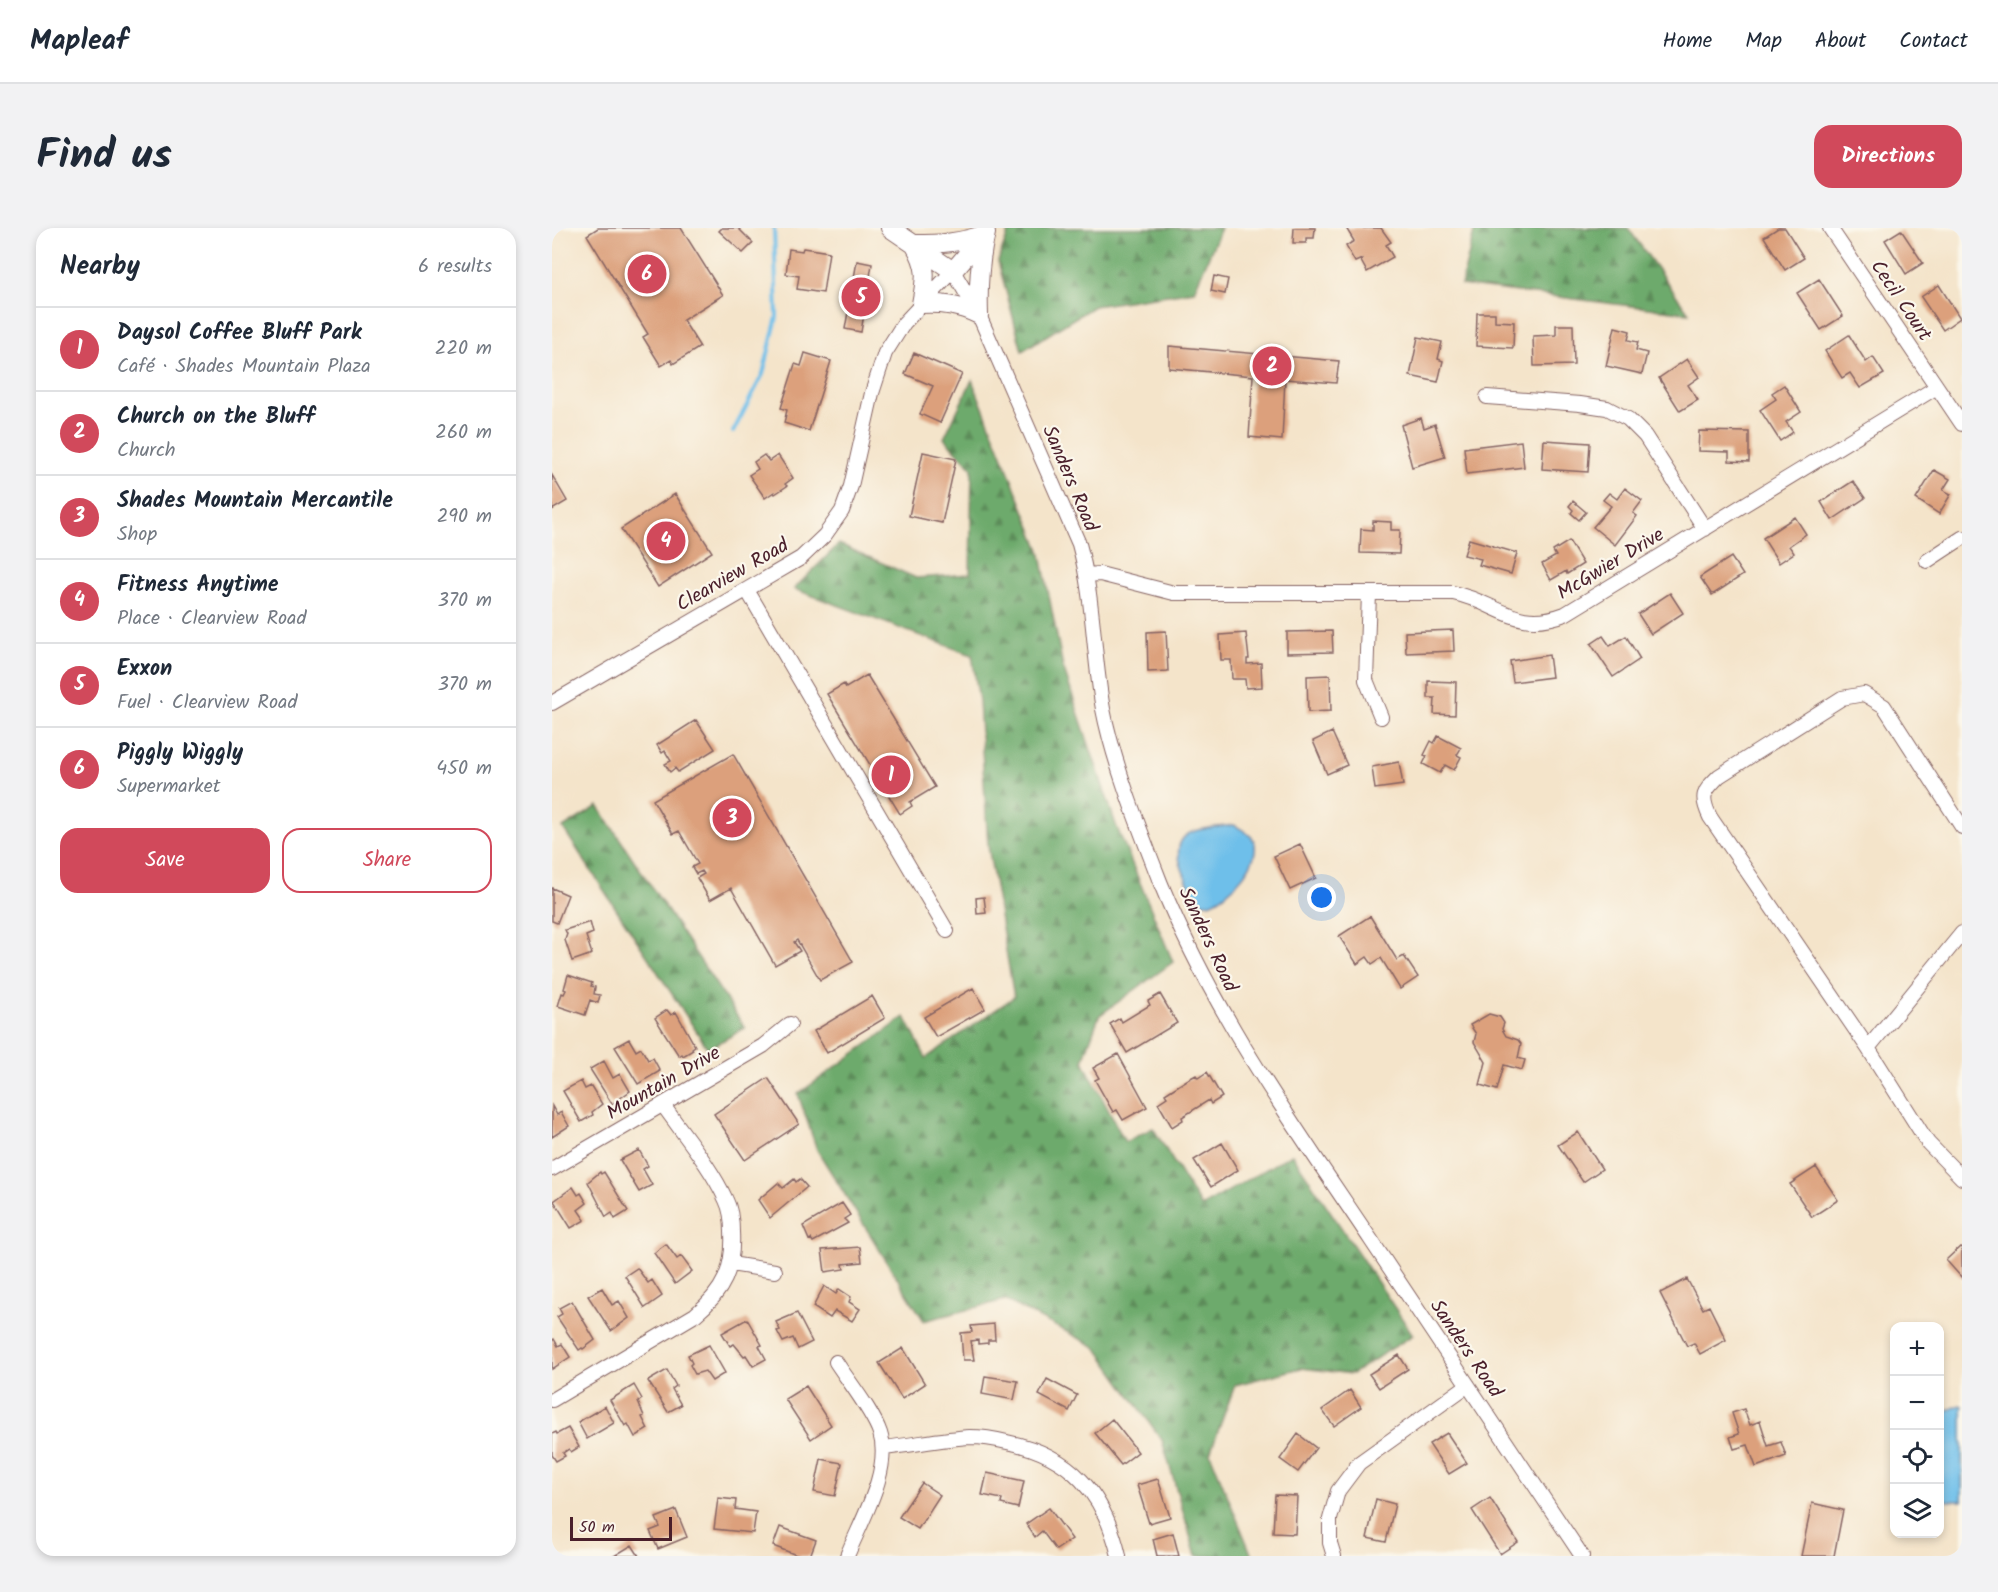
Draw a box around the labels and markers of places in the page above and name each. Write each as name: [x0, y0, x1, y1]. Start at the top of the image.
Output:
pin: 6: [628, 252, 667, 296]
pin: 5: [842, 274, 880, 320]
pin: 2: [1252, 344, 1292, 388]
pin: 4: [646, 518, 686, 564]
pin: 1: [872, 752, 910, 798]
pin: 3: [712, 796, 752, 840]

